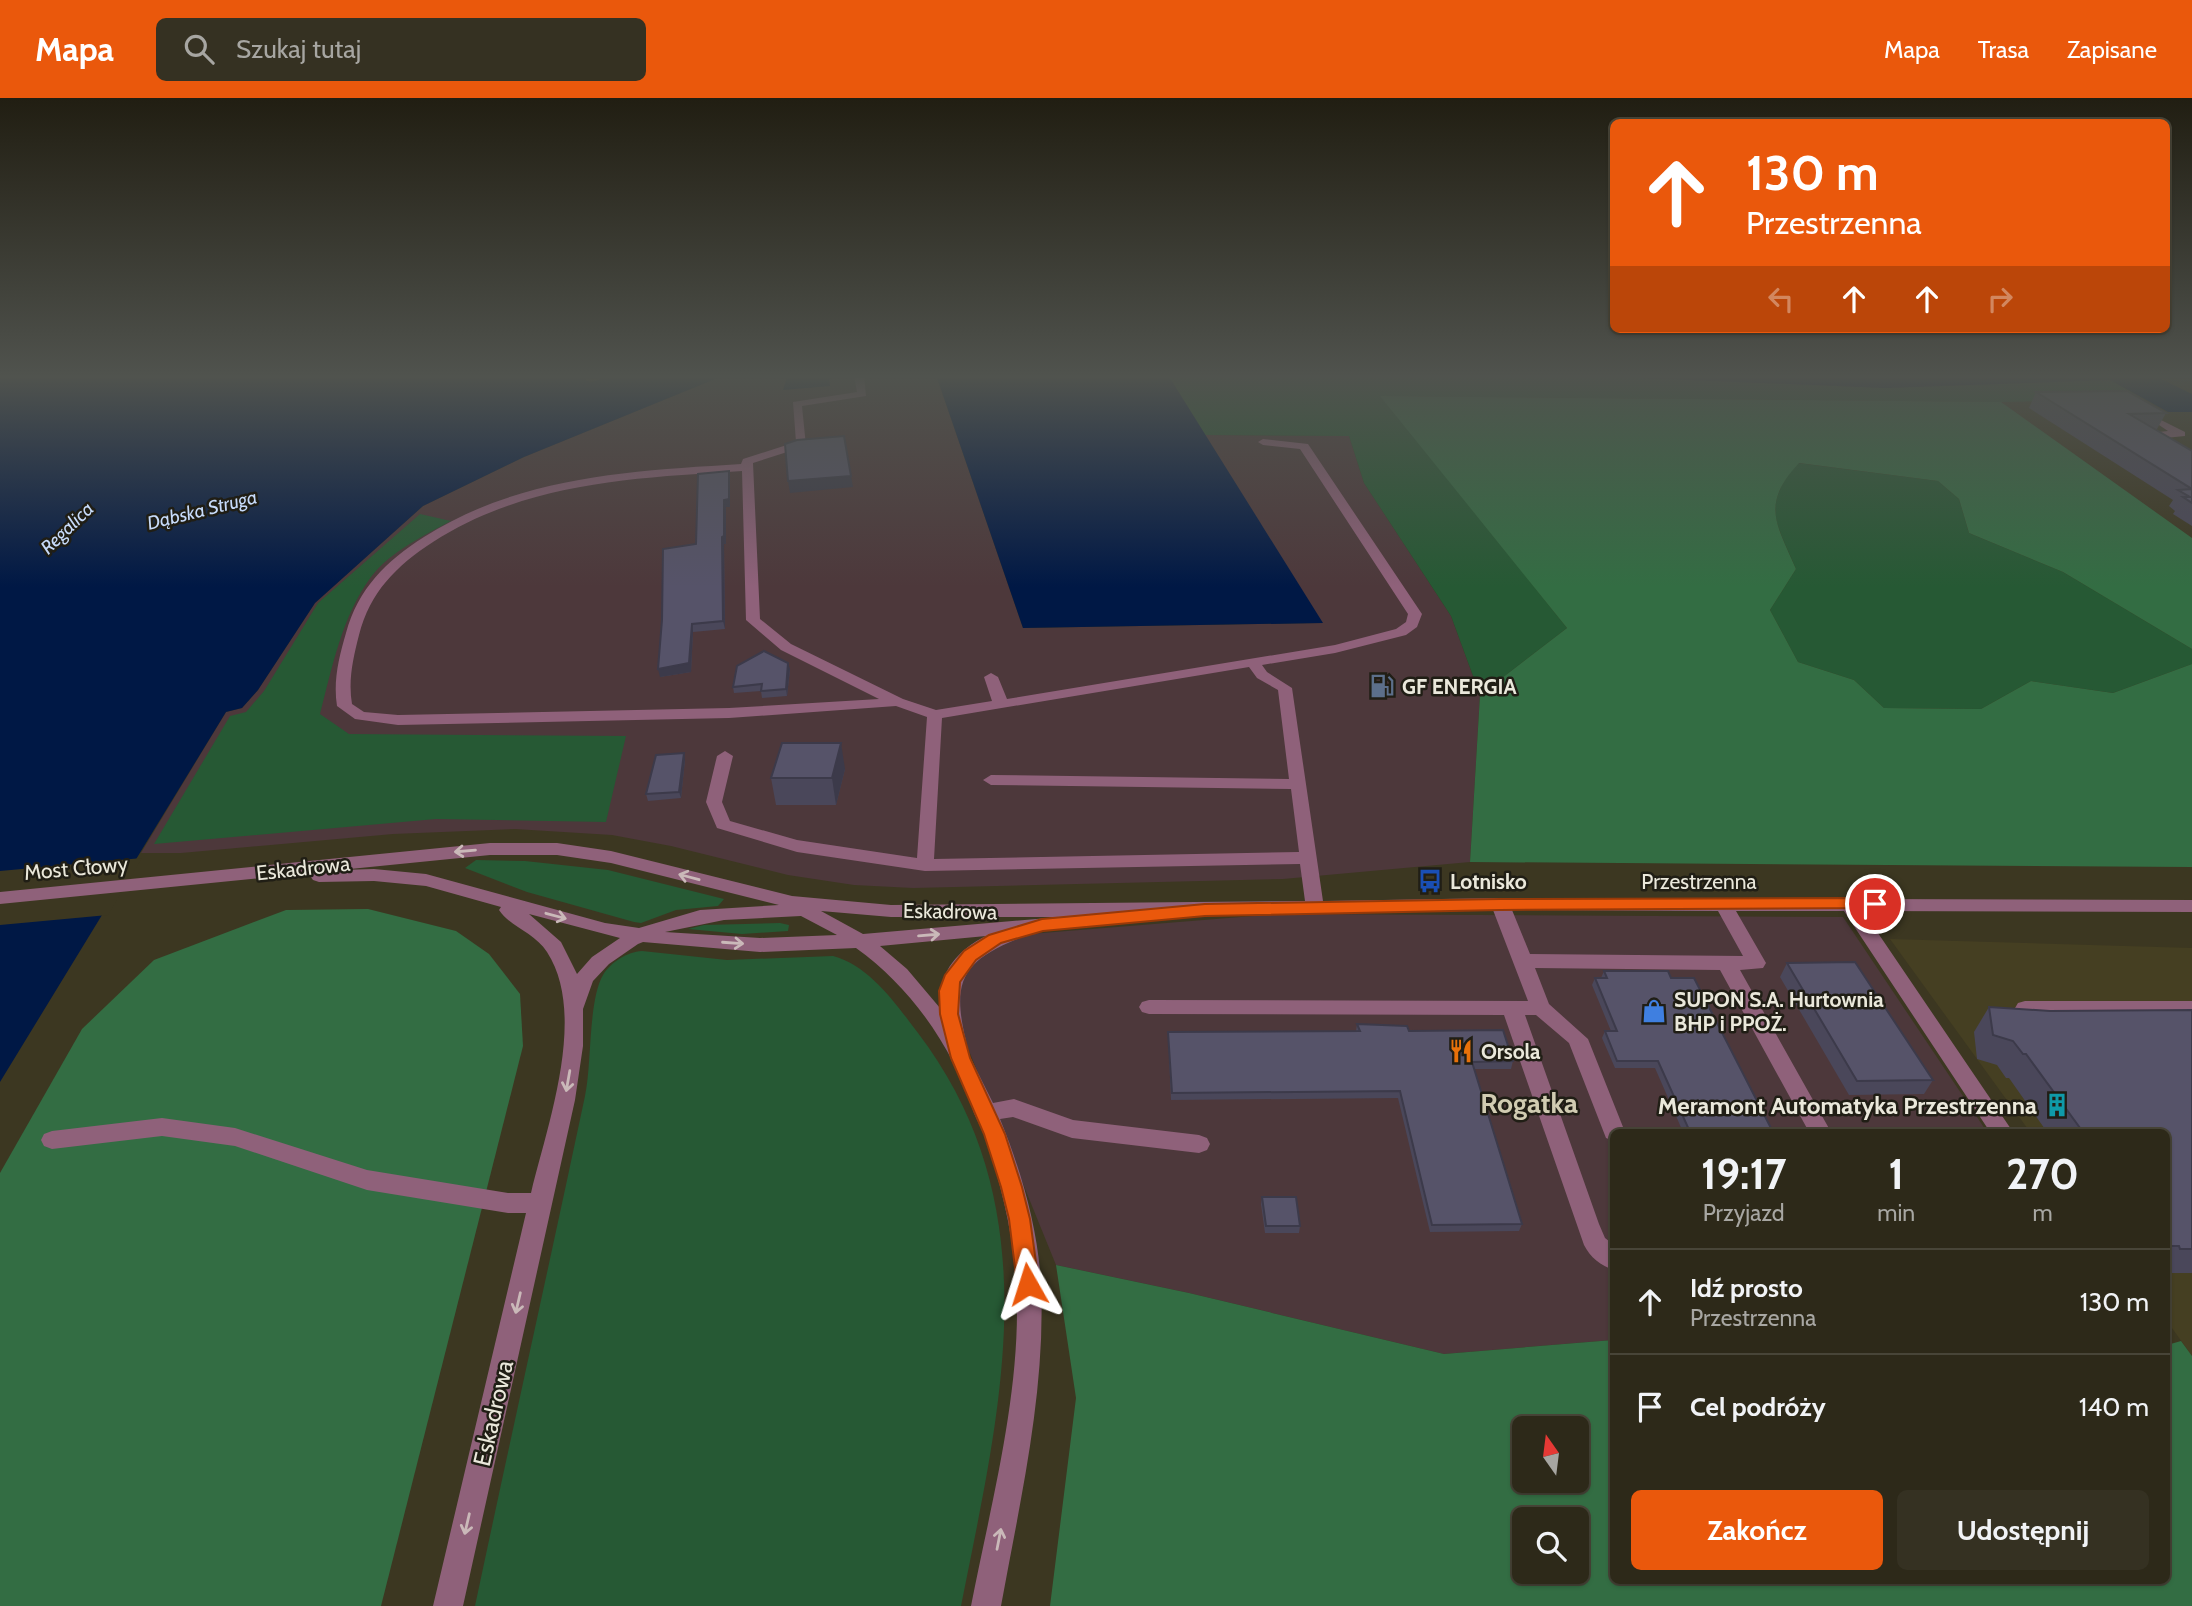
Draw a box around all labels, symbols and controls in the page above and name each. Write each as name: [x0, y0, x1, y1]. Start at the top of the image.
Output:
search box: [156, 18, 646, 81]
text: Mapa: [35, 29, 114, 69]
icon: search: [180, 30, 218, 68]
text: Szukaj tutaj: [236, 33, 361, 65]
text: Mapa: [1884, 35, 1940, 64]
text: Trasa: [1978, 35, 2029, 64]
text: Zapisane: [2067, 35, 2157, 64]
text: 130 m: [1746, 143, 1879, 202]
icon: ahead: [1631, 147, 1722, 238]
text: Przestrzenna: [1746, 203, 1922, 242]
icon: left: [1762, 280, 1800, 318]
icon: ahead: [1835, 280, 1873, 318]
icon: ahead: [1908, 280, 1946, 318]
icon: right: [1981, 280, 2019, 318]
water label: Dąbska Struga: [145, 485, 259, 535]
water label: Regalica: [36, 497, 98, 559]
fuel station icon: GF ENERGIA: [1368, 672, 1396, 700]
place label: GF ENERGIA: [1402, 674, 1517, 699]
one-way arrow: [454, 845, 477, 858]
street label: Most Cłowy: [23, 851, 129, 885]
street label: Eskadrowa: [255, 851, 351, 885]
bus stop icon: Lotnisko: [1416, 867, 1444, 895]
place label: Lotnisko: [1450, 869, 1527, 894]
street label: Przestrzenna: [1641, 869, 1757, 894]
one-way arrow: [678, 870, 701, 883]
pin: [1845, 874, 1905, 934]
icon: arrive: [1856, 885, 1894, 923]
street label: Eskadrowa: [903, 898, 997, 924]
one-way arrow: [544, 910, 567, 923]
one-way arrow: [917, 928, 940, 941]
one-way arrow: [721, 937, 744, 950]
place label: SUPON S.A. Hurtownia BHP i PPOŻ.: [1674, 987, 1884, 1036]
shop icon: SUPON S.A. Hurtownia BHP i PPOŻ.: [1640, 997, 1668, 1025]
restaurant icon: Orsola: [1447, 1037, 1475, 1065]
place label: Orsola: [1481, 1039, 1541, 1064]
one-way arrow: [561, 1069, 574, 1092]
district label: Rogatka: [1480, 1086, 1578, 1120]
place label: Meramont Automatyka Przestrzenna: [1658, 1091, 2037, 1120]
building icon: Meramont Automatyka Przestrzenna: [2043, 1091, 2071, 1119]
text: 19:17: [1701, 1148, 1786, 1200]
text: 1: [1888, 1148, 1904, 1200]
text: 270: [2006, 1148, 2079, 1200]
text: Przyjazd: [1703, 1199, 1785, 1227]
text: min: [1877, 1199, 1915, 1227]
text: m: [2032, 1199, 2053, 1227]
position arrow: [991, 1247, 1065, 1321]
text: Idź prosto: [1690, 1272, 1803, 1304]
icon: ahead: [1631, 1283, 1669, 1321]
text: 130 m: [2080, 1286, 2149, 1318]
one-way arrow: [511, 1291, 524, 1314]
text: Przestrzenna: [1690, 1304, 1816, 1332]
street label: Eskadrowa: [467, 1357, 519, 1469]
icon: arrive: [1631, 1388, 1669, 1426]
text: Cel podróży: [1690, 1391, 1826, 1423]
text: 140 m: [2079, 1391, 2149, 1423]
north arrow: [1512, 1416, 1589, 1493]
map controls: [1512, 1416, 1589, 1584]
button: Zakończ: [1631, 1490, 1883, 1570]
button: Udostępnij: [1897, 1490, 2149, 1570]
button: search: [1512, 1507, 1589, 1584]
one-way arrow: [460, 1512, 473, 1535]
one-way arrow: [992, 1528, 1006, 1551]

